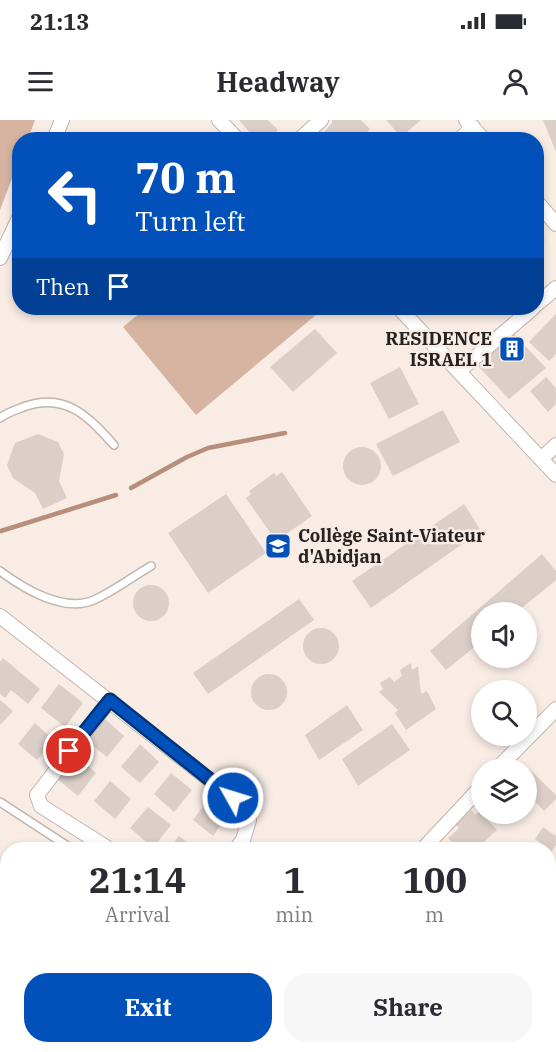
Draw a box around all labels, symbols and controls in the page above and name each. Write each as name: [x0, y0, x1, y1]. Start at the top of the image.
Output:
text: 21:13: [30, 7, 89, 36]
text: Headway: [216, 64, 340, 99]
icon: menu: [24, 65, 57, 98]
icon: person: [499, 65, 532, 98]
text: 70 m: [135, 150, 236, 205]
icon: left: [36, 156, 114, 234]
text: Turn left: [135, 203, 246, 238]
icon: arrive: [102, 270, 135, 303]
text: Then: [36, 272, 90, 301]
place label: RESIDENCE ISRAEL 1: [385, 327, 492, 371]
building icon: RESIDENCE ISRAEL 1: [497, 334, 527, 364]
place label: Collège Saint-Viateur d'Abidjan: [298, 524, 485, 568]
school or university icon: Collège Saint-Viateur d'Abidjan: [263, 531, 293, 561]
map controls: [471, 602, 537, 824]
button: sound: [471, 602, 537, 668]
button: search: [471, 680, 537, 746]
pin: [43, 725, 94, 776]
icon: arrive: [52, 734, 85, 767]
button: layers: [471, 758, 537, 824]
position arrow: [201, 766, 265, 830]
text: 21:14: [89, 856, 186, 903]
text: 1: [283, 856, 305, 903]
text: 100: [402, 856, 467, 903]
text: Arrival: [105, 901, 170, 928]
text: min: [275, 901, 313, 928]
text: m: [425, 901, 444, 928]
button: Exit: [24, 973, 272, 1042]
button: Share: [284, 973, 532, 1042]

